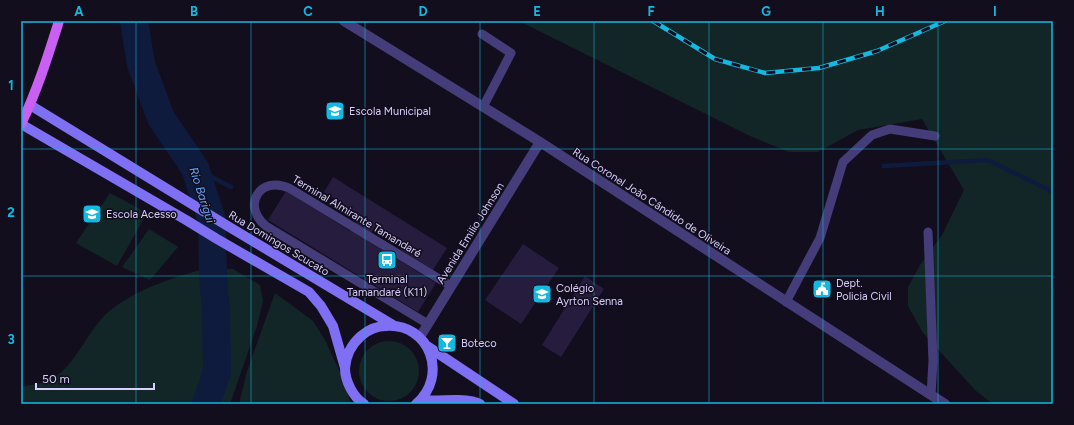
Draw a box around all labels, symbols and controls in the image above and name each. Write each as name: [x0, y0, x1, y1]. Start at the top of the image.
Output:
text: A: [74, 4, 84, 19]
text: B: [190, 4, 198, 19]
text: C: [303, 4, 313, 19]
text: D: [418, 4, 428, 19]
text: E: [533, 4, 541, 19]
text: F: [647, 4, 655, 19]
text: G: [761, 4, 771, 19]
text: H: [875, 4, 885, 19]
text: I: [993, 4, 997, 19]
text: 1: [8, 78, 14, 93]
school or university icon: Escola Municipal: [324, 100, 346, 122]
place label: Escola Municipal: [349, 105, 431, 118]
street label: Rua Coronel João Cândido de Oliveira: [570, 145, 733, 258]
water label: Rio Barigui: [186, 165, 218, 225]
street label: Terminal Almirante Tamandaré: [290, 173, 423, 260]
street label: Avenida Emilio Johnson: [434, 180, 507, 286]
school or university icon: Escola Acesso: [81, 203, 103, 225]
text: 2: [7, 205, 15, 220]
place label: Escola Acesso: [106, 208, 177, 221]
street label: Rua Domingos Scucato: [226, 208, 331, 279]
bus stop icon: Terminal Tamandaré (K11): [376, 249, 398, 271]
place label: Terminal Tamandaré (K11): [347, 273, 427, 299]
place label: Dept. Policia Civil: [836, 277, 892, 303]
public building icon: Dept. Policia Civil: [811, 278, 833, 300]
place label: Colégio Ayrton Senna: [556, 282, 623, 308]
school or university icon: Colégio Ayrton Senna: [531, 283, 553, 305]
text: 3: [7, 332, 15, 347]
bar icon: Boteco: [436, 332, 458, 354]
place label: Boteco: [461, 337, 497, 350]
scale bar: [36, 365, 154, 391]
text: 50 m: [42, 372, 70, 386]

